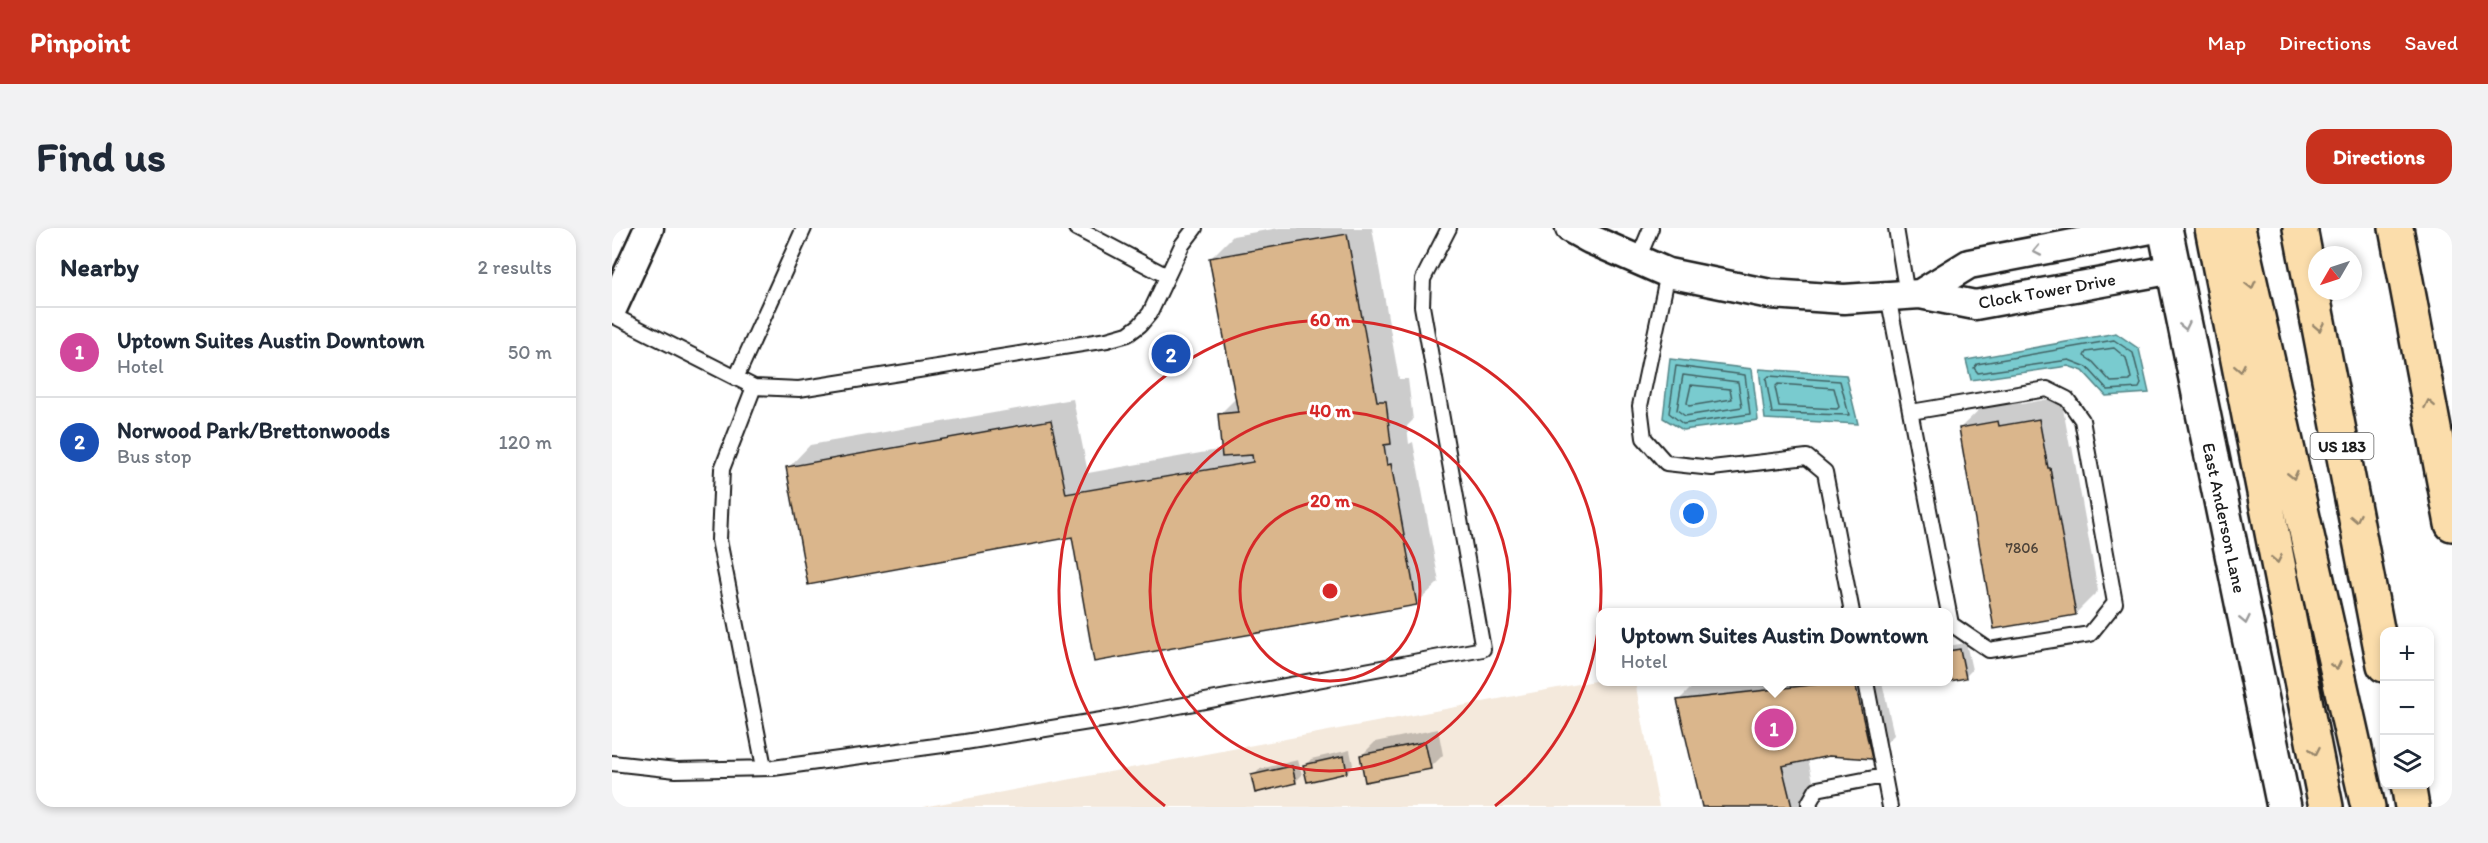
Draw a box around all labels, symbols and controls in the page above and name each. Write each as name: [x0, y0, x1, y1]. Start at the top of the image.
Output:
text: Pinpoint: [30, 25, 131, 59]
text: Map: [2208, 30, 2246, 55]
text: Directions: [2279, 30, 2371, 55]
text: Saved: [2404, 30, 2458, 55]
button: Directions: [2306, 129, 2452, 184]
text: Find us: [36, 131, 166, 182]
one-way arrow: [2032, 244, 2042, 257]
north arrow: [2308, 246, 2362, 300]
text: Nearby: [60, 251, 139, 283]
text: 2 results: [478, 255, 552, 279]
street label: Clock Tower Drive: [1977, 268, 2117, 314]
one-way arrow: [2243, 280, 2256, 290]
text: 60 m: [1310, 309, 1351, 331]
one-way arrow: [2178, 321, 2191, 331]
one-way arrow: [2312, 321, 2325, 331]
text: Uptown Suites Austin Downtown: [117, 327, 424, 354]
pin: 2: [1152, 332, 1190, 376]
text: 1: [75, 340, 84, 364]
text: 50 m: [508, 340, 552, 364]
text: Hotel: [117, 354, 164, 378]
one-way arrow: [2233, 363, 2246, 373]
text: 40 m: [1309, 400, 1351, 422]
one-way arrow: [2423, 400, 2436, 410]
text: Norwood Park/Brettonwoods: [117, 417, 390, 444]
text: 2: [74, 430, 85, 454]
text: 120 m: [499, 430, 552, 454]
road number: US 183: [2310, 433, 2374, 459]
street label: East Anderson Lane: [2197, 441, 2251, 595]
text: Bus stop: [117, 444, 192, 468]
one-way arrow: [2286, 470, 2299, 480]
text: 20 m: [1310, 490, 1351, 512]
your location: [1679, 499, 1708, 528]
one-way arrow: [2349, 513, 2362, 523]
house number: 7806: [2006, 539, 2038, 557]
one-way arrow: [2270, 554, 2283, 564]
centre of rings: [1320, 581, 1340, 601]
popup: [1596, 608, 1953, 686]
one-way arrow: [2238, 615, 2251, 625]
text: Uptown Suites Austin Downtown: [1621, 622, 1928, 649]
map controls: [2380, 627, 2434, 789]
button: +: [2380, 627, 2434, 681]
text: Hotel: [1621, 649, 1667, 673]
one-way arrow: [2329, 660, 2342, 670]
button: −: [2380, 681, 2434, 735]
pin: 1: [1754, 706, 1794, 750]
button: layers: [2380, 735, 2434, 789]
one-way arrow: [2308, 745, 2321, 755]

